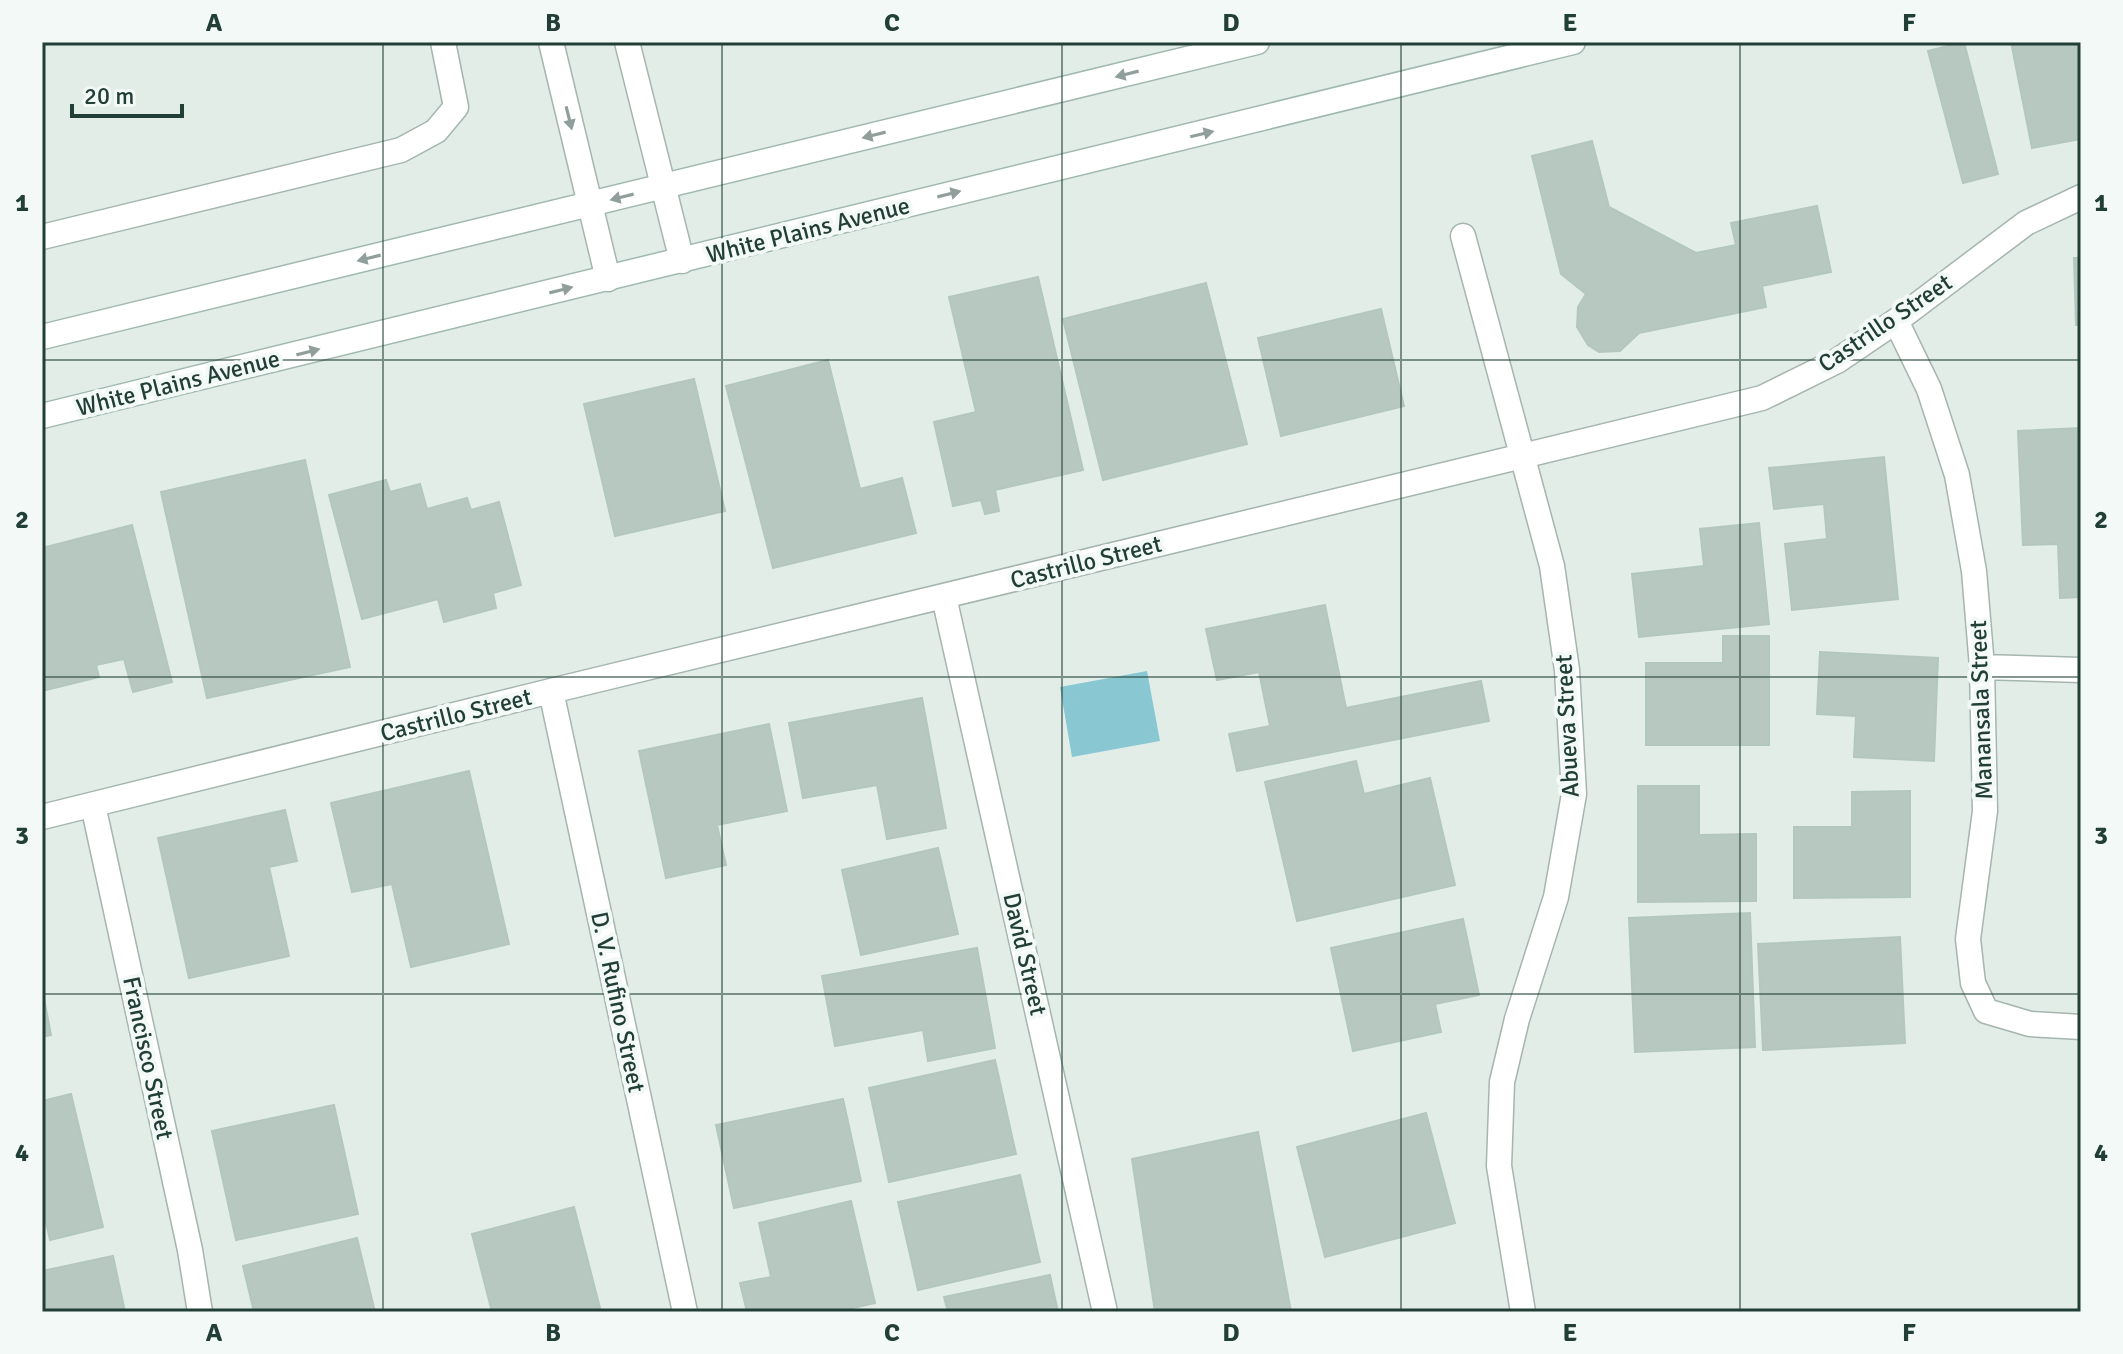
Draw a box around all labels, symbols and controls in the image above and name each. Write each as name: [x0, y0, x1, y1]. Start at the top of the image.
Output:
text: A: [206, 7, 223, 39]
text: B: [545, 7, 561, 39]
text: C: [884, 7, 900, 39]
text: D: [1222, 7, 1240, 39]
text: E: [1563, 7, 1577, 39]
text: F: [1902, 7, 1916, 39]
scale bar: [72, 68, 182, 118]
one-way arrow: [1114, 68, 1139, 80]
text: 20 m: [84, 81, 134, 111]
one-way arrow: [564, 105, 576, 130]
one-way arrow: [1190, 127, 1215, 139]
one-way arrow: [862, 129, 887, 142]
text: 1: [15, 187, 29, 219]
text: 1: [2094, 187, 2108, 219]
one-way arrow: [937, 188, 962, 200]
street label: White Plains Avenue: [703, 190, 913, 270]
one-way arrow: [609, 191, 634, 203]
one-way arrow: [357, 252, 382, 265]
street label: Castrillo Street: [1812, 267, 1958, 379]
one-way arrow: [548, 284, 573, 296]
street label: White Plains Avenue: [73, 343, 283, 423]
one-way arrow: [296, 345, 321, 358]
text: 2: [15, 504, 29, 536]
text: 2: [2094, 504, 2108, 536]
street label: Castrillo Street: [1007, 529, 1165, 595]
street label: Manansala Street: [1963, 620, 1999, 800]
street label: Abueva Street: [1548, 654, 1586, 798]
street label: Castrillo Street: [377, 682, 535, 748]
text: 3: [15, 820, 29, 852]
text: 3: [2094, 820, 2108, 852]
street label: David Street: [996, 890, 1054, 1018]
street label: D. V. Rufino Street: [584, 909, 652, 1095]
street label: Francisco Street: [116, 974, 180, 1142]
text: 4: [15, 1137, 29, 1169]
text: 4: [2094, 1137, 2108, 1169]
text: A: [206, 1317, 223, 1349]
text: B: [545, 1317, 561, 1349]
text: C: [884, 1317, 900, 1349]
text: D: [1222, 1317, 1240, 1349]
text: E: [1563, 1317, 1577, 1349]
text: F: [1902, 1317, 1916, 1349]

